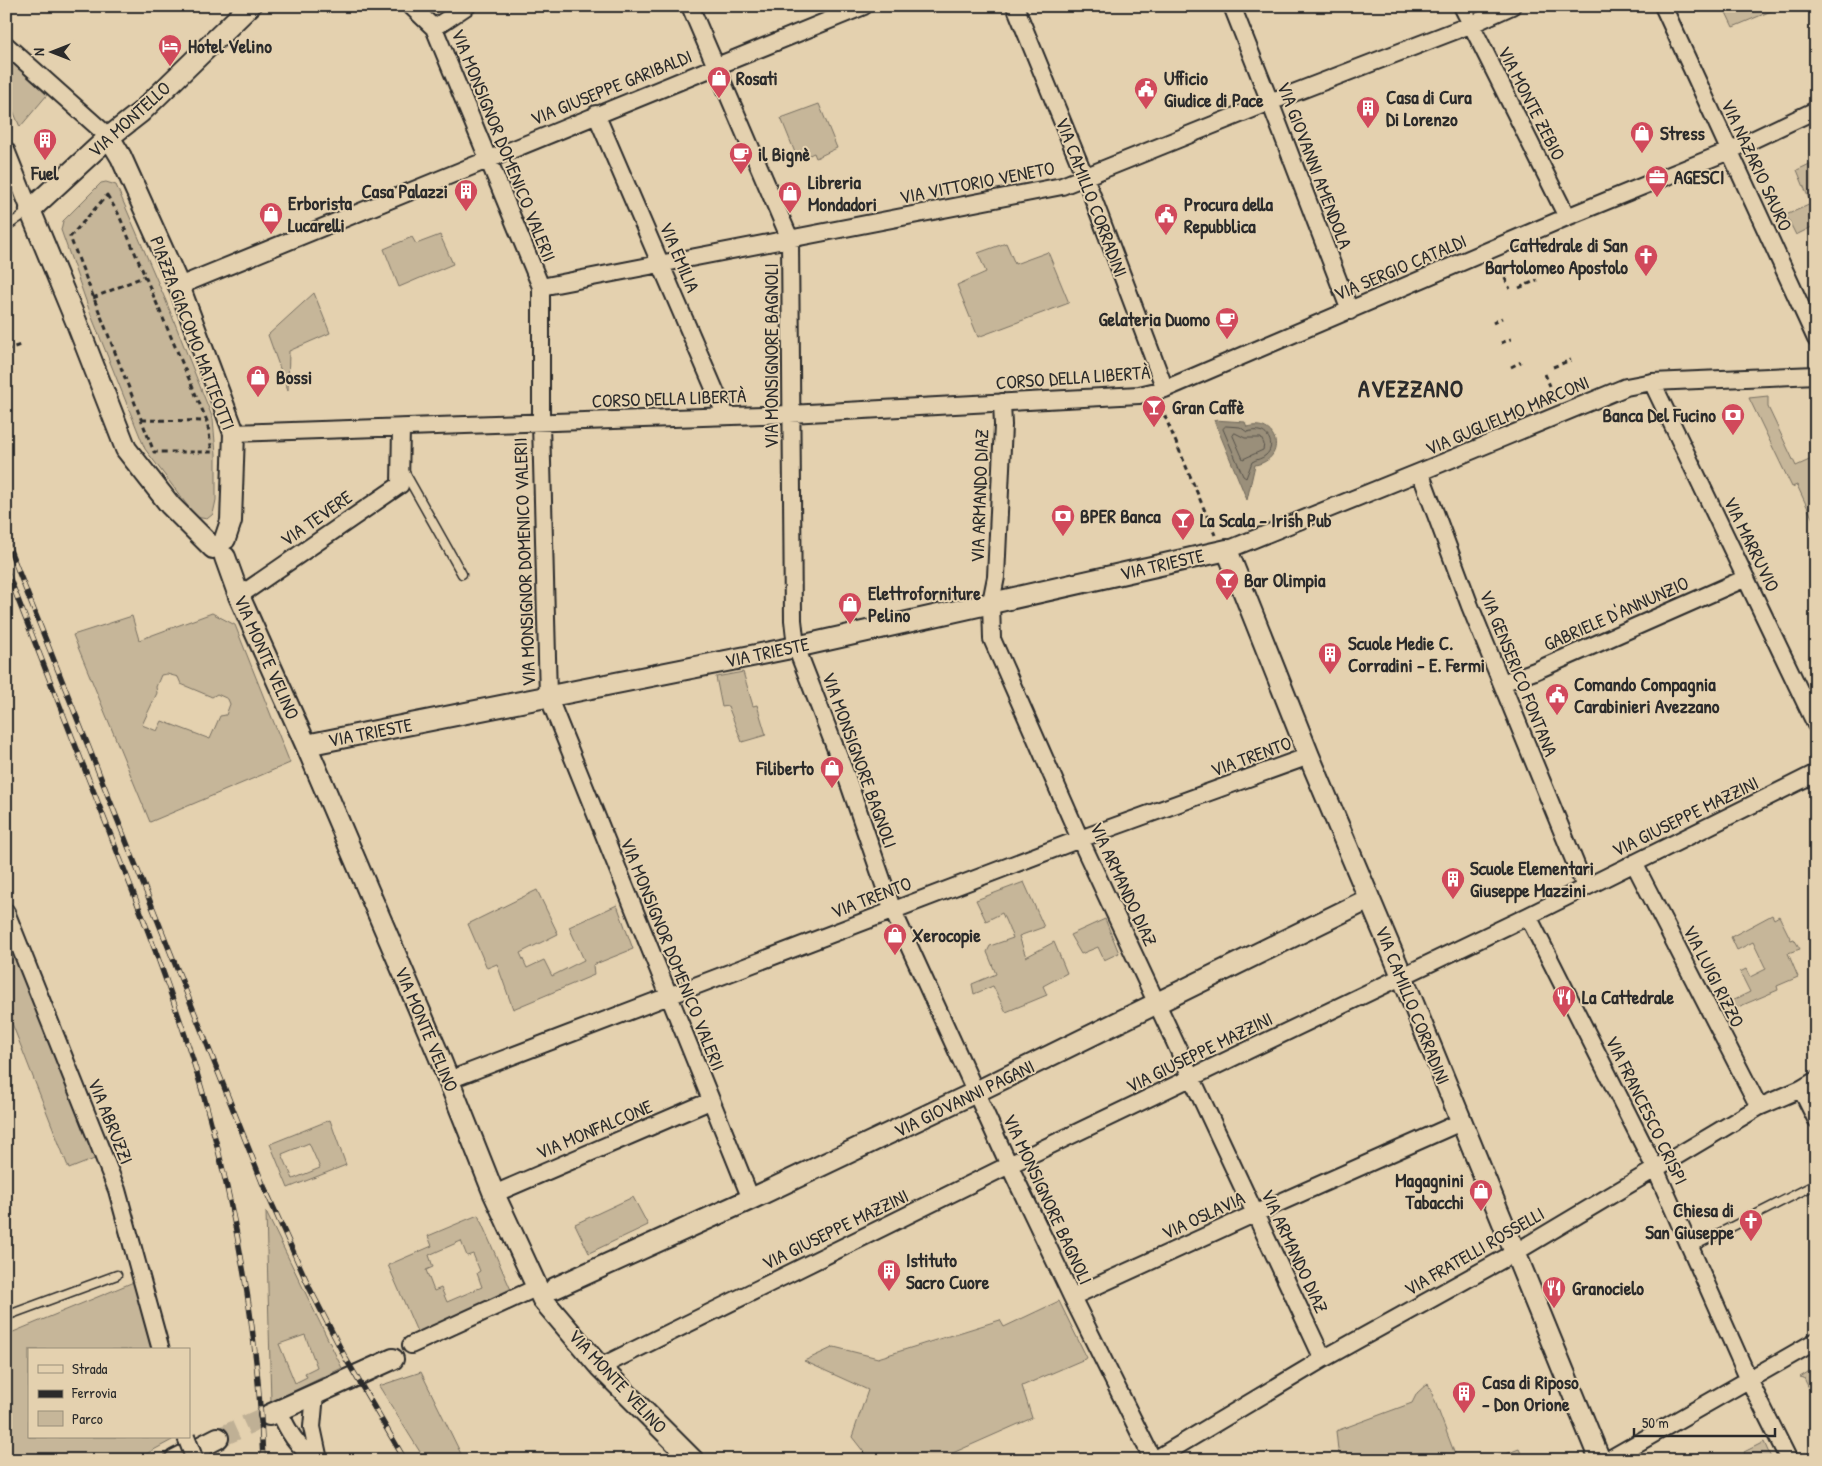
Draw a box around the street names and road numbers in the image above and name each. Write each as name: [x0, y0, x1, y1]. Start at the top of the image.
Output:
street label: VIA MONSIGNOR DOMENICO VALERII: [445, 25, 563, 265]
street label: VIA MONTE ZEBIO: [1492, 41, 1572, 165]
street label: VIA GIUSEPPE GARIBALDI: [526, 43, 696, 131]
street label: VIA MONTELLO: [82, 75, 176, 163]
street label: VIA GIOVANNI AMENDOLA: [1271, 78, 1359, 252]
street label: VIA NAZARIO SAURO: [1715, 95, 1799, 235]
street label: VIA CAMILLO CORRADINI: [1050, 114, 1134, 280]
street label: VIA VITTORIO VENETO: [897, 154, 1057, 210]
street label: VIA EMILIA: [654, 218, 706, 296]
street label: VIA SERGIO CATALDI: [1330, 227, 1470, 307]
street label: PIAZZA GIACOMO MATTEOTTI: [144, 232, 242, 434]
street label: VIA MONSIGNORE BAGNOLI: [758, 263, 784, 449]
street label: CORSO DELLA LIBERTÀ: [995, 359, 1151, 395]
street label: VIA GUGLIELMO MARCONI: [1421, 369, 1593, 461]
street label: CORSO DELLA LIBERTÀ: [591, 382, 747, 414]
street label: VIA ARMANDO DIAZ: [964, 428, 994, 563]
street label: VIA MONSIGNOR DOMENICO VALERII: [507, 437, 541, 687]
street label: VIA TEVERE: [275, 483, 358, 552]
street label: VIA MARRUVIO: [1718, 492, 1786, 596]
street label: VIA TRIESTE: [1118, 542, 1207, 586]
street label: GABRIELE D'ANNUNZIO: [1539, 569, 1693, 657]
street label: VIA GENSERICO FONTANA: [1474, 586, 1564, 760]
street label: VIA MONTE VELINO: [228, 591, 306, 723]
street label: VIA TRIESTE: [723, 630, 812, 674]
street label: VIA MONSIGNORE BAGNOLI: [816, 668, 904, 852]
street label: VIA TRIESTE: [326, 711, 415, 753]
street label: VIA TRENTO: [1207, 729, 1295, 783]
street label: VIA GIUSEPPE MAZZINI: [1607, 769, 1763, 863]
street label: VIA ARMANDO DIAZ: [1084, 818, 1164, 950]
street label: VIA MONSIGNOR DOMENICO VALERII: [614, 834, 732, 1074]
street label: VIA TRENTO: [827, 870, 915, 924]
street label: VIA LUIGI RIZZO: [1677, 920, 1751, 1032]
street label: VIA CAMILLO CORRADINI: [1369, 922, 1457, 1088]
street label: VIA MONTE VELINO: [389, 962, 465, 1096]
street label: VIA GIUSEPPE MAZZINI: [1121, 1005, 1277, 1099]
street label: VIA FRANCESCO CRISPI: [1600, 1031, 1694, 1189]
street label: VIA GIOVANNI PAGANI: [889, 1053, 1039, 1143]
street label: VIA ABRUZZI: [82, 1074, 140, 1168]
street label: VIA MONFALCONE: [532, 1093, 657, 1165]
street label: VIA MONSIGNORE BAGNOLI: [997, 1110, 1099, 1288]
street label: VIA GIUSEPPE MAZZINI: [757, 1182, 913, 1276]
street label: VIA OSLAVIA: [1157, 1184, 1249, 1246]
street label: VIA ARMANDO DIAZ: [1255, 1185, 1335, 1317]
street label: VIA FRATELLI ROSSELLI: [1399, 1200, 1549, 1302]
street label: VIA MONTE VELINO: [563, 1323, 673, 1439]

